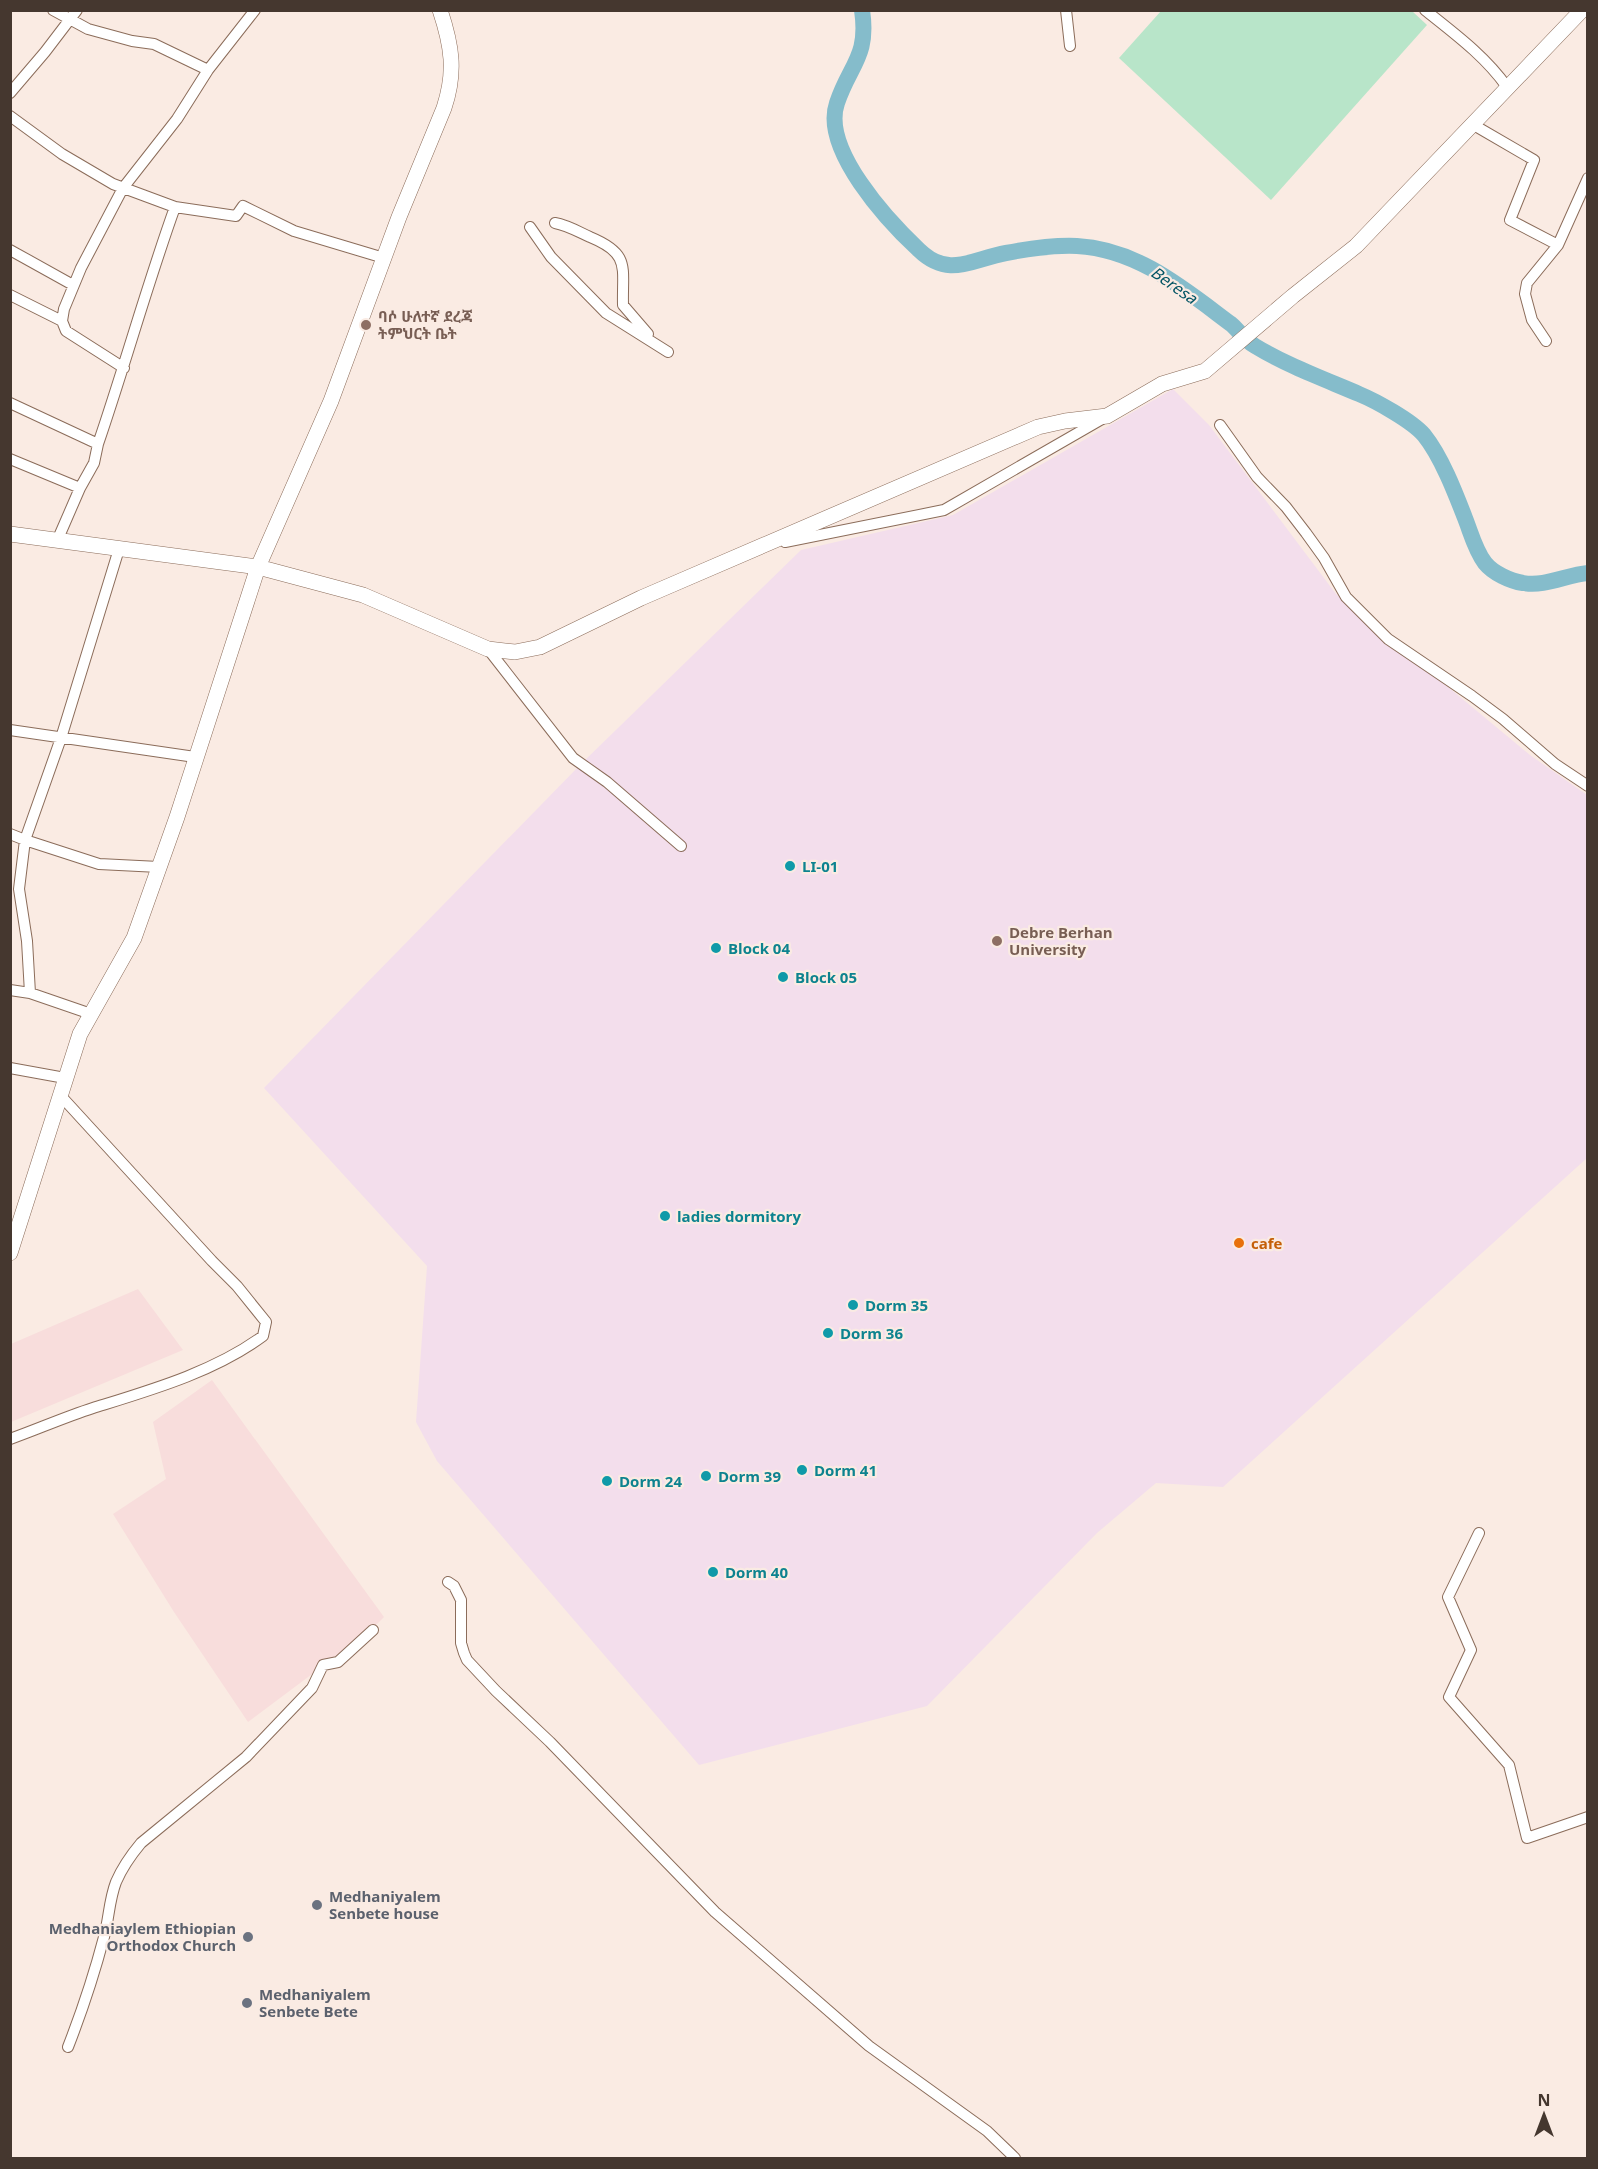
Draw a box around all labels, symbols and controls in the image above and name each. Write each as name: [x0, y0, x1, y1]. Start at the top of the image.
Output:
water label: Beresa: [1147, 261, 1202, 309]
place label: ባሶ ሁለተኛ ደረጃ ትምህርት ቤት: [378, 306, 473, 343]
marker: ባሶ ሁለተኛ ደረጃ ትምህርት ቤት: [359, 318, 373, 332]
place label: LI-01: [802, 856, 838, 876]
marker: LI-01: [783, 859, 797, 873]
place label: Debre Berhan University: [1009, 922, 1113, 959]
marker: Debre Berhan University: [990, 934, 1004, 948]
place label: Block 04: [728, 938, 790, 958]
marker: Block 04: [709, 941, 723, 955]
place label: Block 05: [795, 967, 857, 987]
marker: Block 05: [776, 970, 790, 984]
place label: ladies dormitory: [677, 1206, 801, 1226]
marker: ladies dormitory: [658, 1209, 672, 1223]
place label: cafe: [1251, 1233, 1283, 1253]
marker: cafe: [1232, 1236, 1246, 1250]
place label: Dorm 35: [865, 1295, 928, 1315]
marker: Dorm 35: [846, 1298, 860, 1312]
place label: Dorm 36: [840, 1323, 903, 1343]
marker: Dorm 36: [821, 1326, 835, 1340]
place label: Dorm 41: [814, 1460, 877, 1480]
marker: Dorm 41: [795, 1463, 809, 1477]
place label: Dorm 39: [718, 1466, 781, 1486]
marker: Dorm 39: [699, 1469, 713, 1483]
place label: Dorm 24: [619, 1471, 682, 1491]
marker: Dorm 24: [600, 1474, 614, 1488]
place label: Dorm 40: [725, 1562, 788, 1582]
marker: Dorm 40: [706, 1565, 720, 1579]
place label: Medhaniyalem Senbete house: [329, 1886, 441, 1923]
marker: Medhaniyalem Senbete house: [310, 1898, 324, 1912]
place label: Medhaniaylem Ethiopian Orthodox Church: [49, 1918, 236, 1955]
marker: Medhaniaylem Ethiopian Orthodox Church: [241, 1930, 255, 1944]
place label: Medhaniyalem Senbete Bete: [259, 1984, 371, 2021]
marker: Medhaniyalem Senbete Bete: [240, 1996, 254, 2010]
north arrow: [1514, 2085, 1574, 2145]
text: N: [1537, 2089, 1551, 2111]

